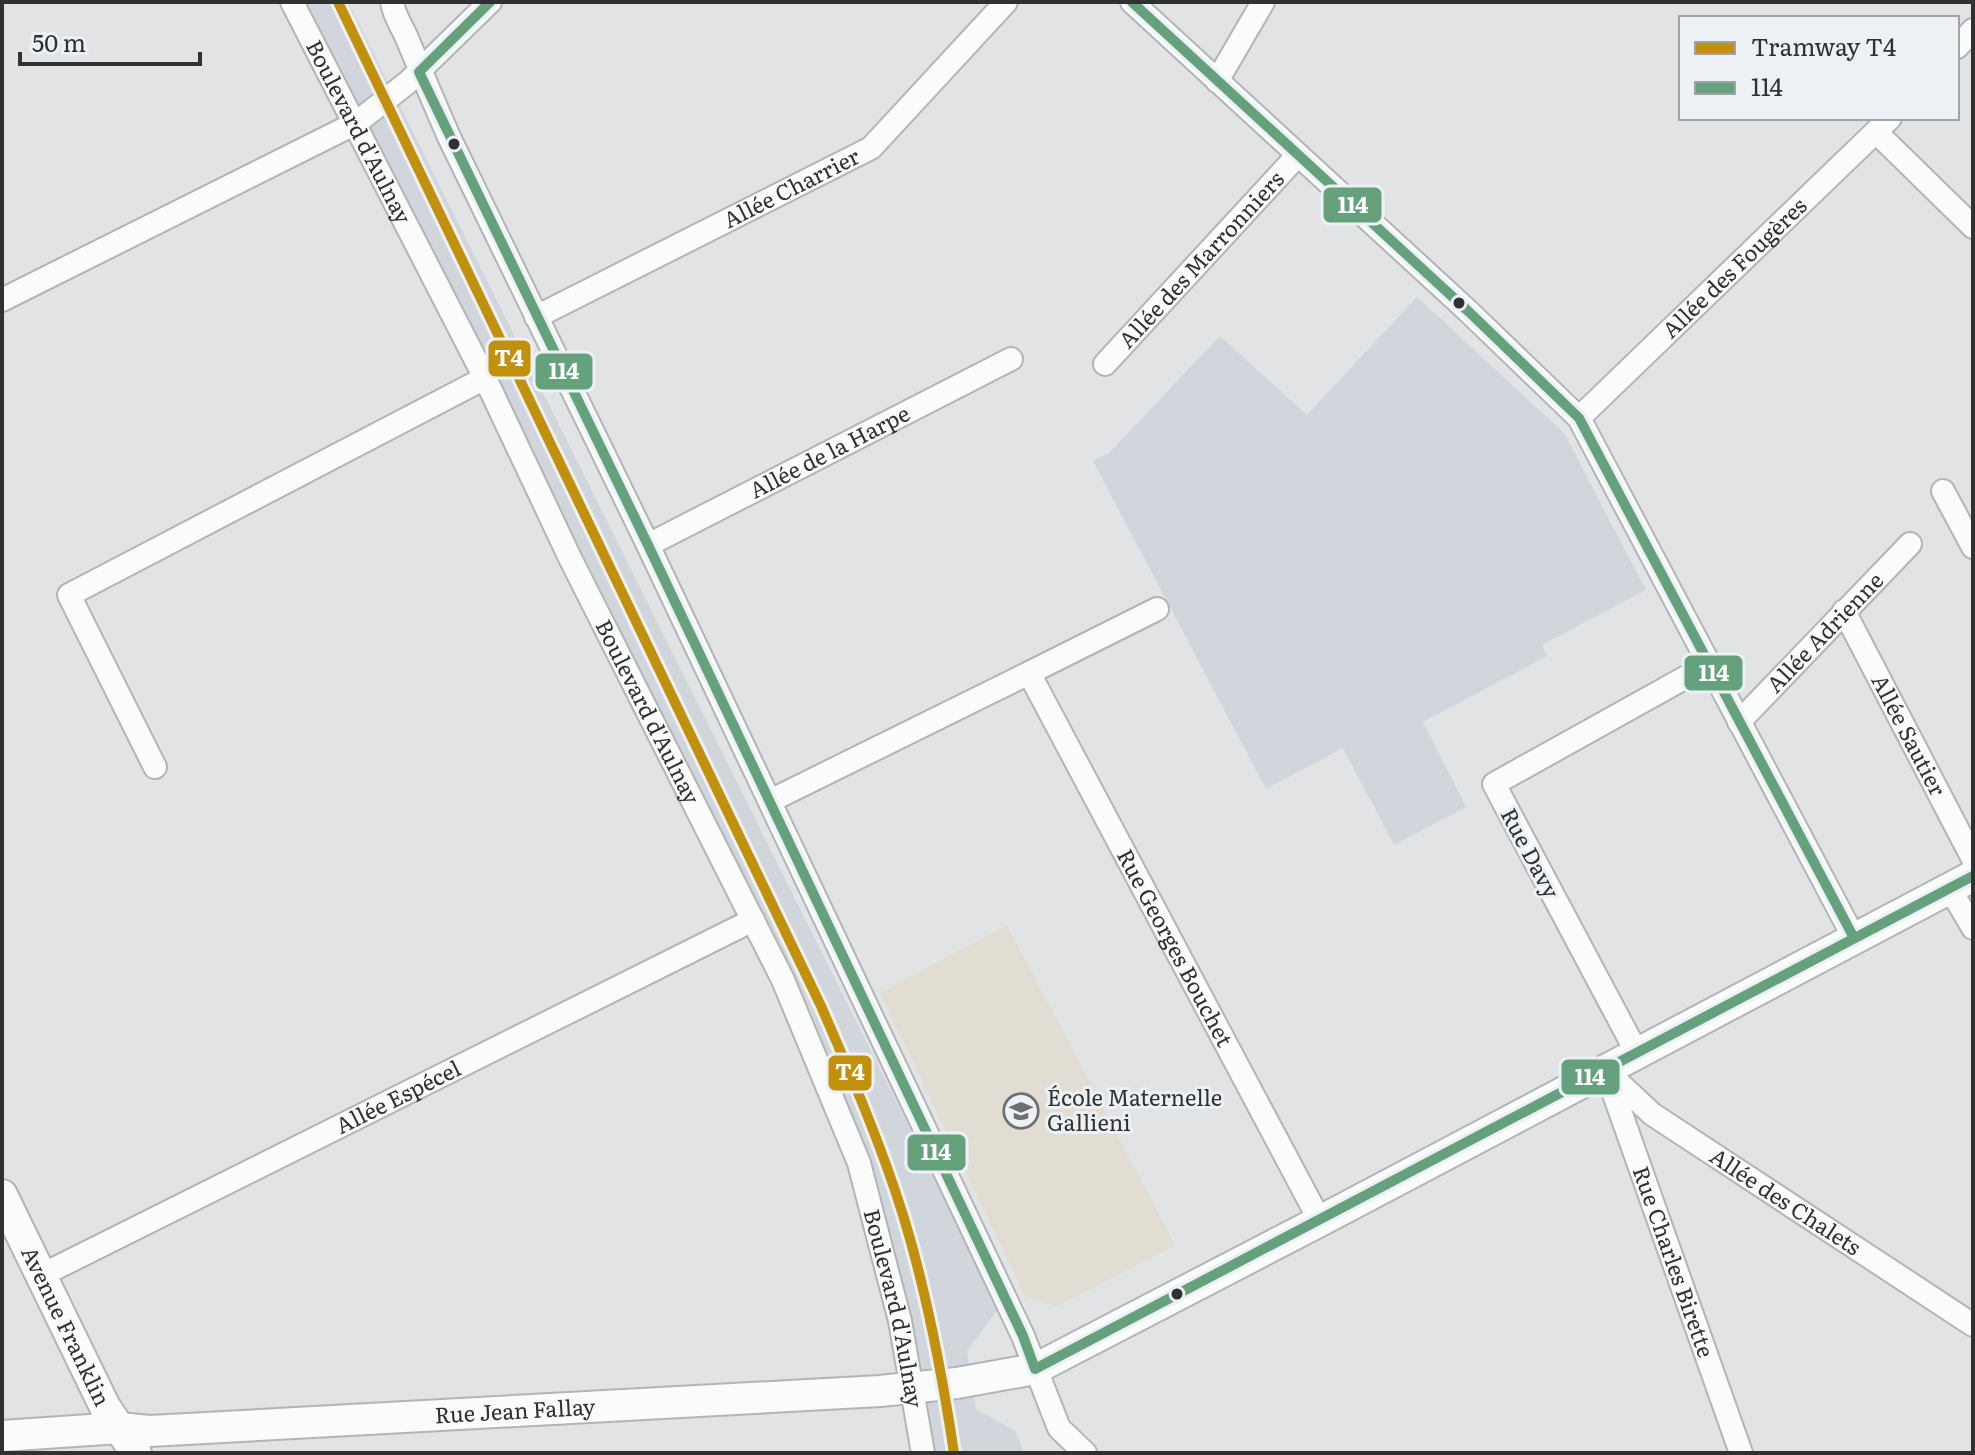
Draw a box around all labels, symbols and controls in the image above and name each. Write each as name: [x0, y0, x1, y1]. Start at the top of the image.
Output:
scale bar: [20, 16, 200, 66]
legend: [1679, 16, 1959, 120]
text: 50 m: [32, 24, 86, 59]
text: Tramway T4: [1751, 28, 1896, 63]
street label: Boulevard d'Aulnay: [299, 33, 421, 229]
text: 114: [1751, 68, 1783, 103]
unlabelled marker: [446, 136, 462, 152]
street label: Allée Charrier: [717, 138, 865, 235]
street label: Allée des Marronniers: [1110, 163, 1291, 355]
line badge: 114: [1322, 186, 1383, 224]
text: 114: [1338, 187, 1368, 220]
street label: Allée des Fougères: [1653, 189, 1813, 345]
unlabelled marker: [1451, 295, 1467, 311]
line badge: T4: [487, 339, 532, 378]
text: T4: [494, 340, 524, 373]
line badge: 114: [534, 352, 594, 391]
text: 114: [549, 353, 579, 386]
street label: Allée de la Harpe: [743, 396, 915, 505]
street label: Allée Adrienne: [1758, 564, 1890, 699]
street label: Boulevard d'Aulnay: [589, 613, 710, 809]
line badge: 114: [1683, 654, 1744, 692]
text: 114: [1699, 655, 1729, 688]
street label: Allée Sautier: [1865, 668, 1956, 802]
street label: Rue Davy: [1494, 801, 1569, 904]
street label: Rue Georges Bouchet: [1110, 842, 1242, 1052]
street label: Allée Espécel: [329, 1051, 466, 1141]
line badge: T4: [827, 1054, 873, 1092]
text: T4: [835, 1054, 865, 1087]
line badge: 114: [1560, 1058, 1621, 1096]
text: 114: [1575, 1059, 1605, 1092]
place label: École Maternelle Gallieni: [1047, 1080, 1222, 1138]
school or university icon: École Maternelle Gallieni: [1002, 1092, 1040, 1130]
line badge: 114: [906, 1133, 967, 1172]
text: 114: [921, 1134, 951, 1167]
street label: Allée des Chalets: [1704, 1139, 1868, 1262]
street label: Rue Charles Birette: [1626, 1161, 1724, 1362]
street label: Boulevard d'Aulnay: [857, 1205, 933, 1410]
street label: Avenue Franklin: [14, 1240, 120, 1411]
unlabelled marker: [1169, 1286, 1185, 1302]
street label: Rue Jean Fallay: [434, 1389, 596, 1430]

